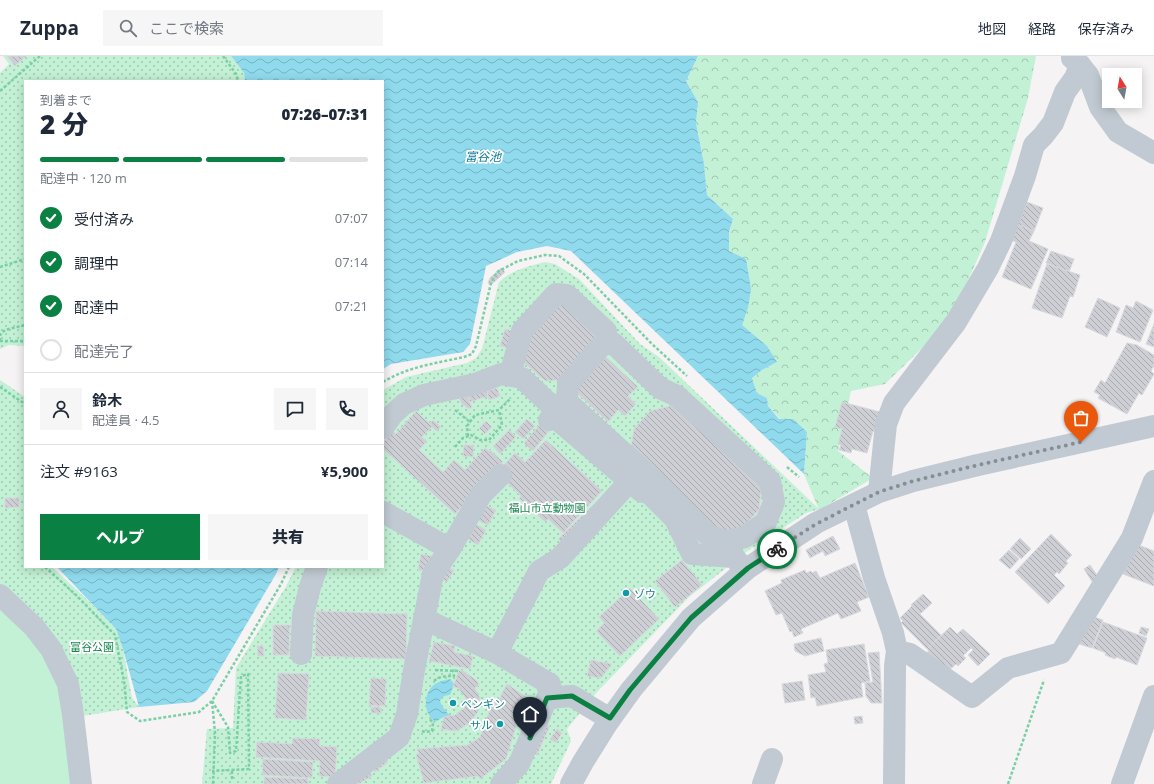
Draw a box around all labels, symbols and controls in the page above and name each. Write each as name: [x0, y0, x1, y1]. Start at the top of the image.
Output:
search box: [103, 10, 383, 46]
text: Zuppa: [20, 15, 79, 41]
icon: search: [117, 17, 139, 39]
text: ここで検索: [149, 18, 224, 38]
text: 地図: [978, 19, 1006, 38]
text: 経路: [1028, 19, 1056, 38]
text: 保存済み: [1078, 19, 1134, 38]
north arrow: [1102, 68, 1142, 108]
map controls: [1102, 68, 1142, 108]
text: 到着まで: [40, 91, 92, 109]
text: 07:26–07:31: [282, 104, 368, 124]
text: 2 分: [40, 106, 88, 142]
water label: 富谷池: [465, 148, 502, 165]
text: 配達中 · 120 m: [40, 169, 127, 187]
icon: check: [40, 207, 62, 229]
text: 受付済み: [74, 209, 134, 229]
text: 07:07: [335, 209, 368, 227]
icon: check: [40, 251, 62, 273]
text: 調理中: [74, 253, 119, 273]
text: 07:14: [335, 253, 368, 271]
icon: check: [40, 295, 62, 317]
text: 配達中: [74, 297, 119, 317]
text: 07:21: [335, 297, 368, 315]
text: 配達完了: [74, 341, 134, 361]
button: person: [40, 388, 82, 430]
button: chat: [274, 388, 316, 430]
button: phone: [326, 388, 368, 430]
text: 鈴木: [92, 390, 122, 410]
pin: [1064, 401, 1098, 442]
icon: bag: [1070, 407, 1092, 429]
text: 配達員 · 4.5: [92, 411, 159, 429]
text: 注文 #9163: [40, 461, 118, 481]
text: ¥5,900: [321, 461, 368, 481]
park label: 福山市立動物園: [509, 500, 586, 515]
button: ヘルプ: [40, 514, 200, 560]
button: 共有: [208, 514, 368, 560]
courier: [757, 529, 797, 569]
icon: bike: [766, 538, 788, 560]
place label: ゾウ: [634, 586, 656, 601]
marker: ゾウ: [621, 588, 631, 598]
park label: 富谷公園: [70, 639, 114, 654]
place label: ペンギン: [461, 696, 505, 711]
pin: [513, 697, 547, 738]
marker: ペンギン: [448, 698, 458, 708]
icon: home: [519, 703, 541, 725]
place label: サル: [470, 717, 492, 732]
marker: サル: [495, 719, 505, 729]

